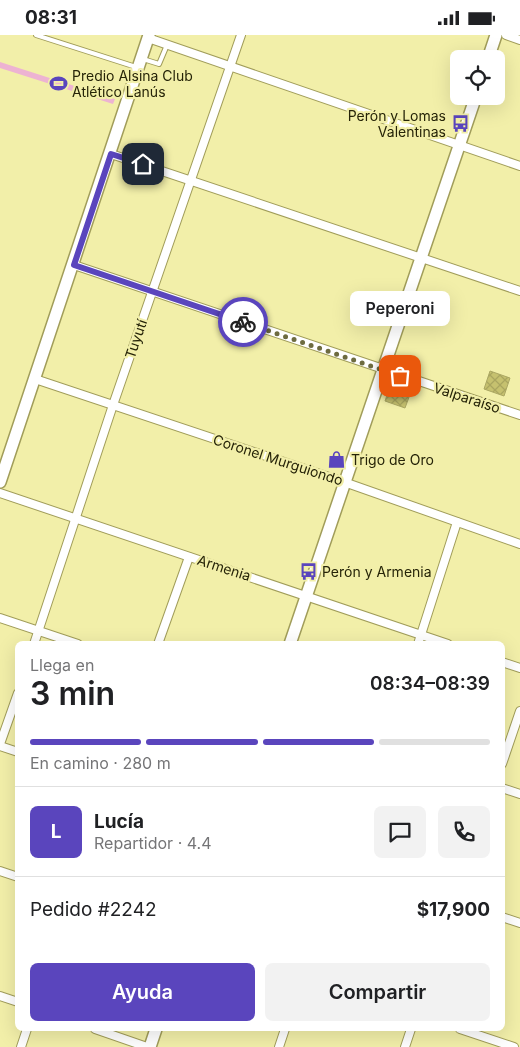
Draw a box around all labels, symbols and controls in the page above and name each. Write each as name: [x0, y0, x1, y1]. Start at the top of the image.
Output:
text: 08:31: [25, 6, 77, 29]
map controls: [450, 50, 505, 105]
button: locate: [450, 50, 505, 105]
place label: Predio Alsina Club Atlético Lanús: [72, 67, 193, 100]
sports icon: Predio Alsina Club Atlético Lanús: [48, 74, 68, 94]
place label: Perón y Lomas Valentinas: [348, 107, 446, 140]
bus stop icon: Perón y Lomas Valentinas: [450, 114, 470, 134]
pin: [122, 143, 164, 185]
icon: home: [129, 150, 157, 178]
callout: Peperoni: [350, 291, 450, 326]
courier: [218, 297, 268, 347]
text: Peperoni: [366, 298, 434, 318]
icon: bike: [229, 308, 257, 336]
street label: Tuyutí: [121, 316, 150, 361]
pin: [379, 355, 421, 397]
icon: bag: [386, 362, 414, 390]
street label: Valparaíso: [432, 379, 503, 416]
street label: Coronel Murguiondo: [211, 430, 345, 489]
shop icon: Trigo de Oro: [327, 450, 347, 470]
place label: Trigo de Oro: [351, 451, 434, 468]
street label: Armenia: [195, 551, 253, 584]
bus stop icon: Perón y Armenia: [298, 562, 318, 582]
place label: Perón y Armenia: [322, 563, 432, 580]
text: Llega en: [30, 655, 94, 675]
text: 08:34–08:39: [370, 672, 490, 695]
text: 3 min: [30, 674, 115, 713]
text: En camino · 280 m: [30, 753, 171, 773]
button: chat: [374, 806, 426, 858]
button: phone: [438, 806, 490, 858]
text: Lucía: [94, 810, 144, 833]
text: L: [51, 820, 61, 843]
text: Repartidor · 4.4: [94, 833, 211, 853]
text: Pedido #2242: [30, 898, 157, 921]
text: $17,900: [417, 898, 490, 921]
button: Ayuda: [30, 963, 255, 1021]
button: Compartir: [265, 963, 490, 1021]

